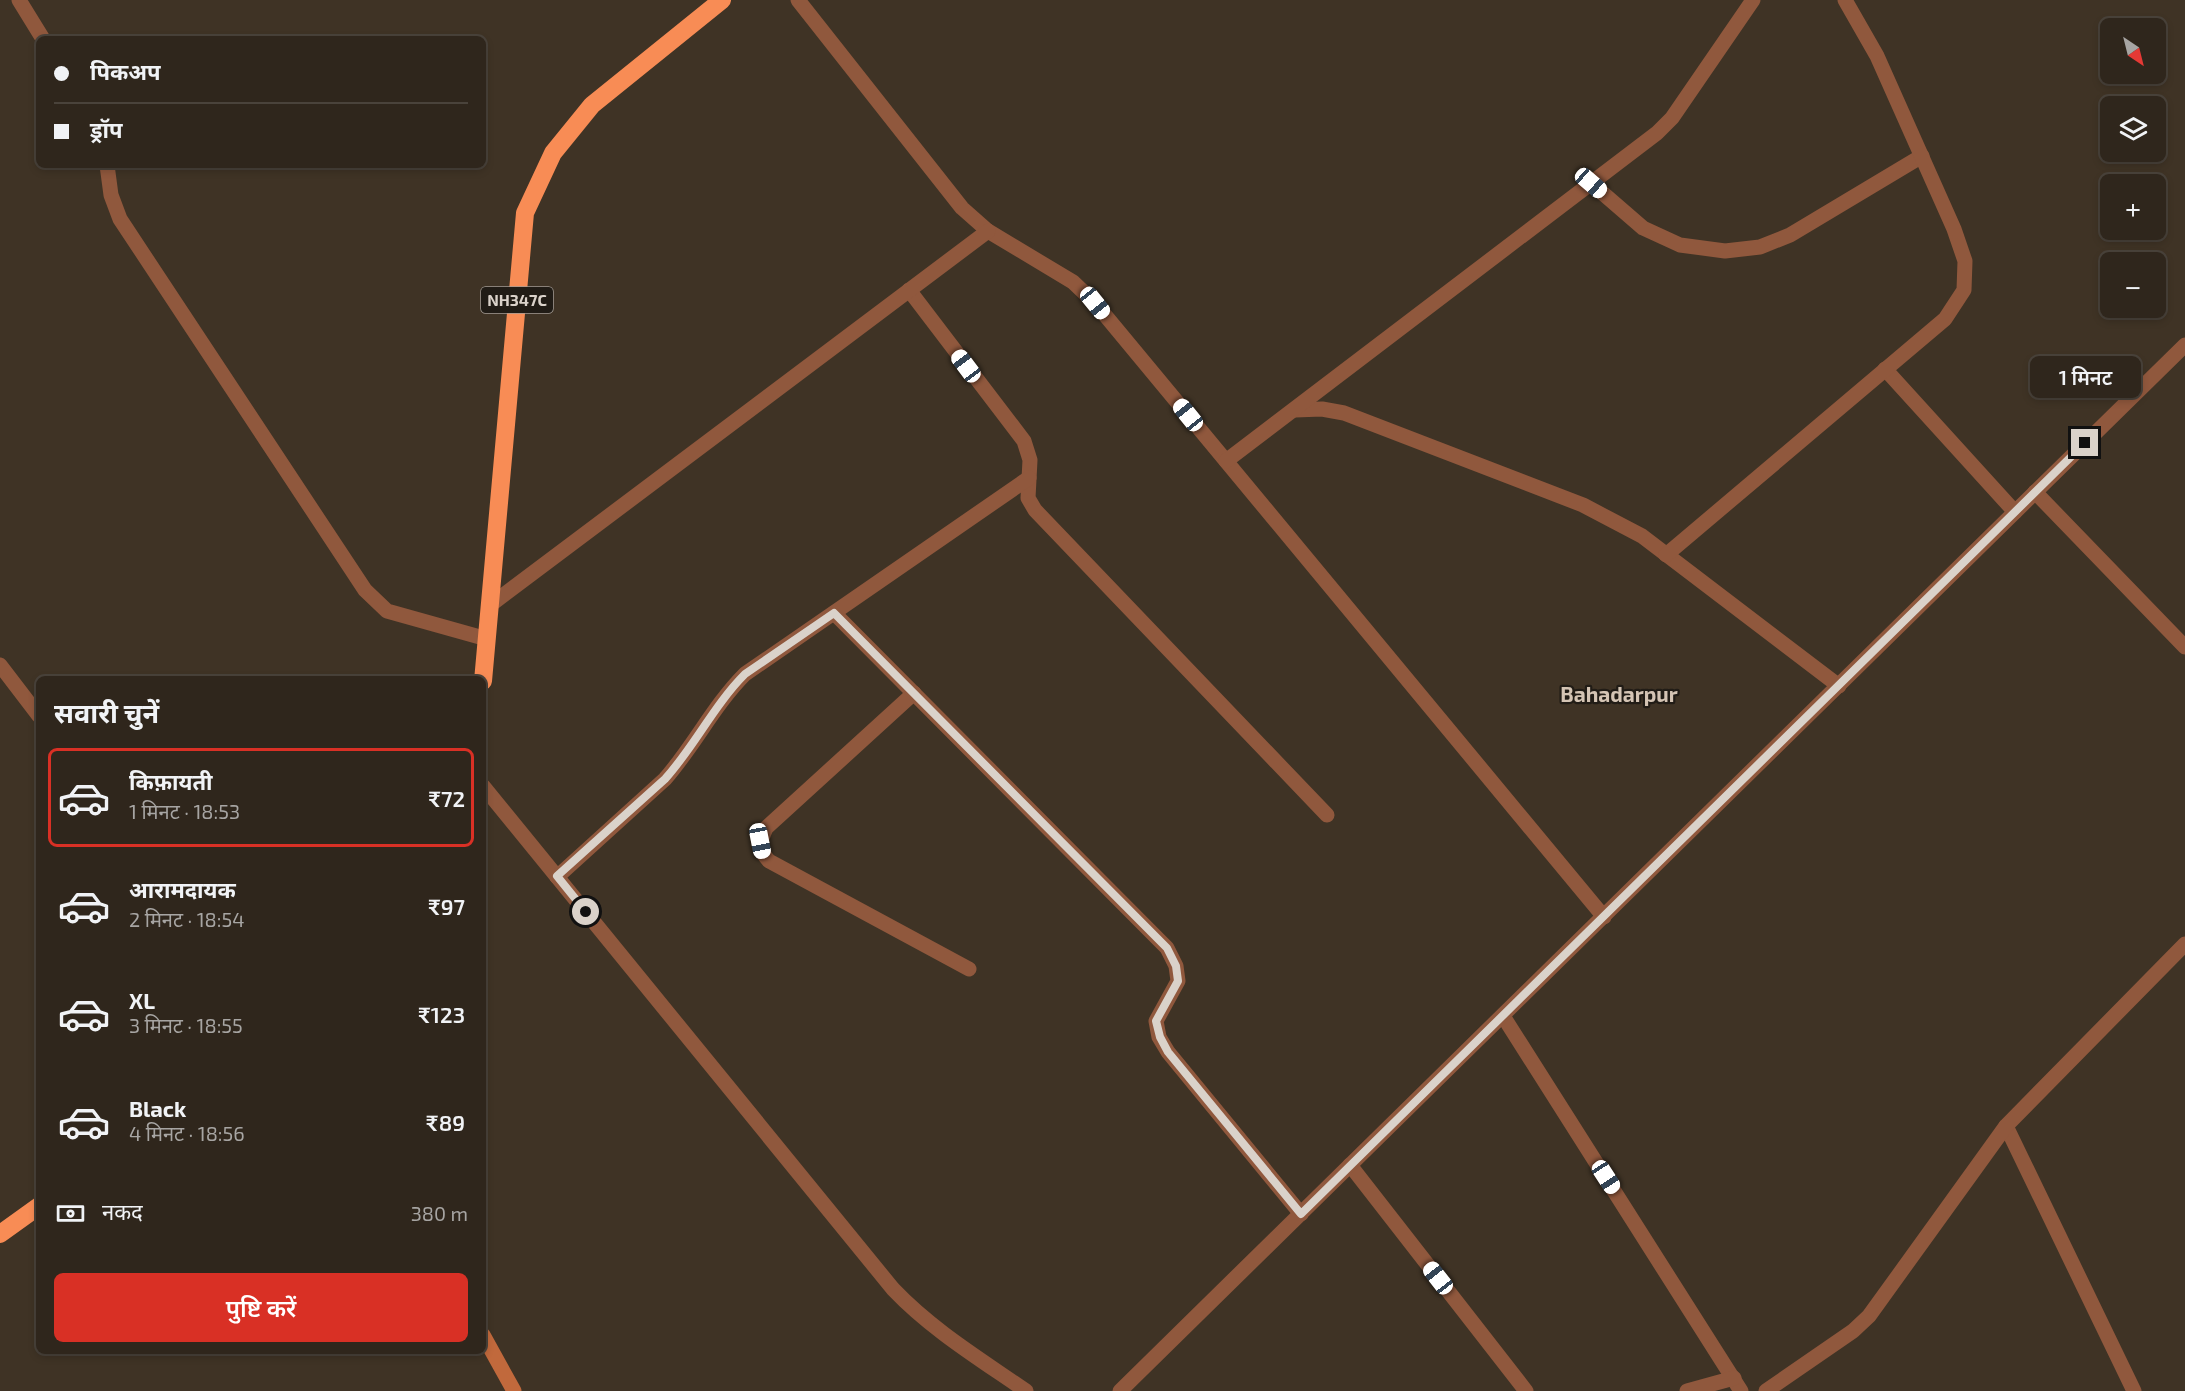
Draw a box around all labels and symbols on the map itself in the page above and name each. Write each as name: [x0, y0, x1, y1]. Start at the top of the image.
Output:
north arrow: [2100, 18, 2166, 84]
car: [1572, 164, 1610, 202]
car: [1077, 283, 1113, 323]
road number: NH347C: [481, 287, 553, 313]
car: [948, 346, 984, 386]
callout: 1 मिनट: [2030, 356, 2140, 398]
car: [1170, 395, 1206, 435]
route end: [2071, 429, 2098, 456]
district label: Bahadarpur: [1560, 681, 1678, 706]
car: [748, 822, 772, 860]
route start: [572, 898, 599, 925]
car: [1589, 1157, 1623, 1197]
car: [1420, 1258, 1456, 1298]

